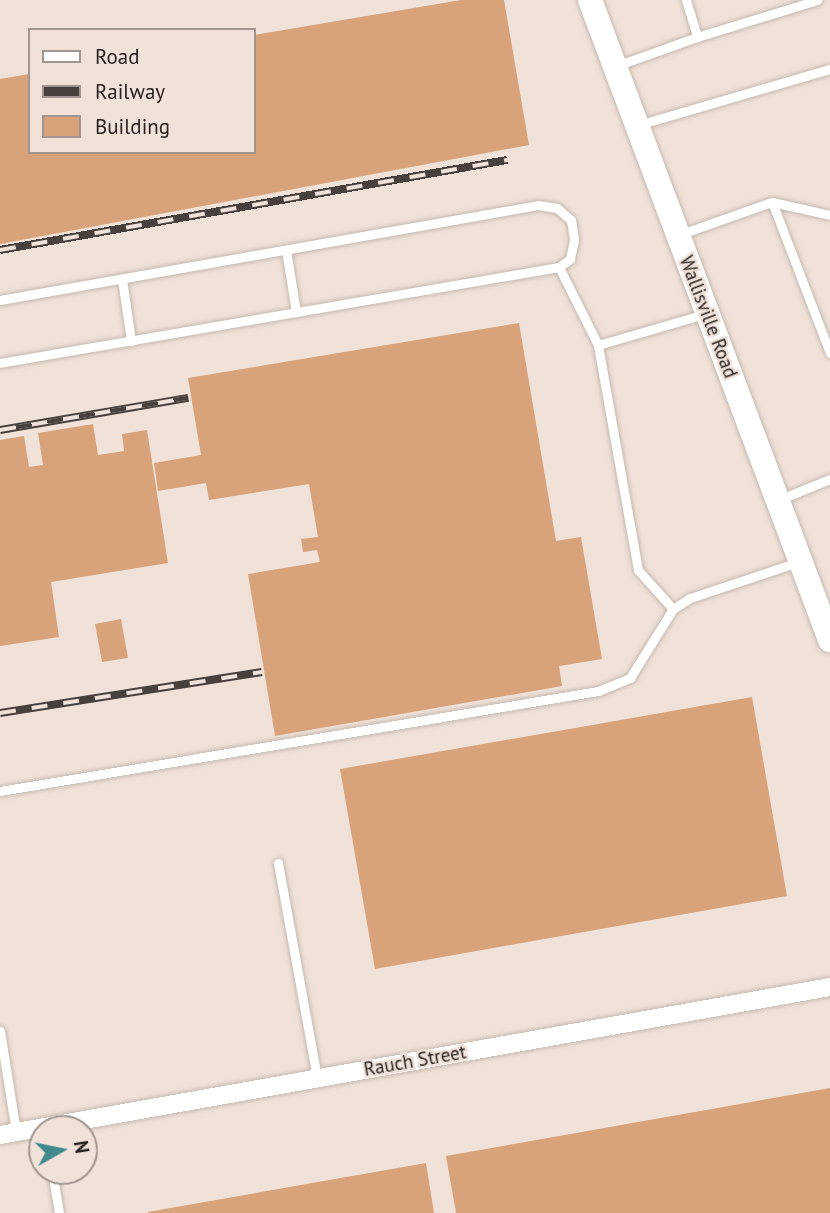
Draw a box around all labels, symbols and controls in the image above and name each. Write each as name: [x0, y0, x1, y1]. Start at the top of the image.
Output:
legend: [28, 28, 256, 154]
text: Road: [95, 43, 139, 70]
text: Railway: [95, 78, 165, 105]
text: Building: [95, 113, 170, 140]
street label: Wallisville Road: [674, 253, 742, 381]
street label: Rauch Street: [362, 1041, 468, 1081]
north arrow: [28, 1115, 98, 1185]
text: N: [69, 1139, 95, 1155]

